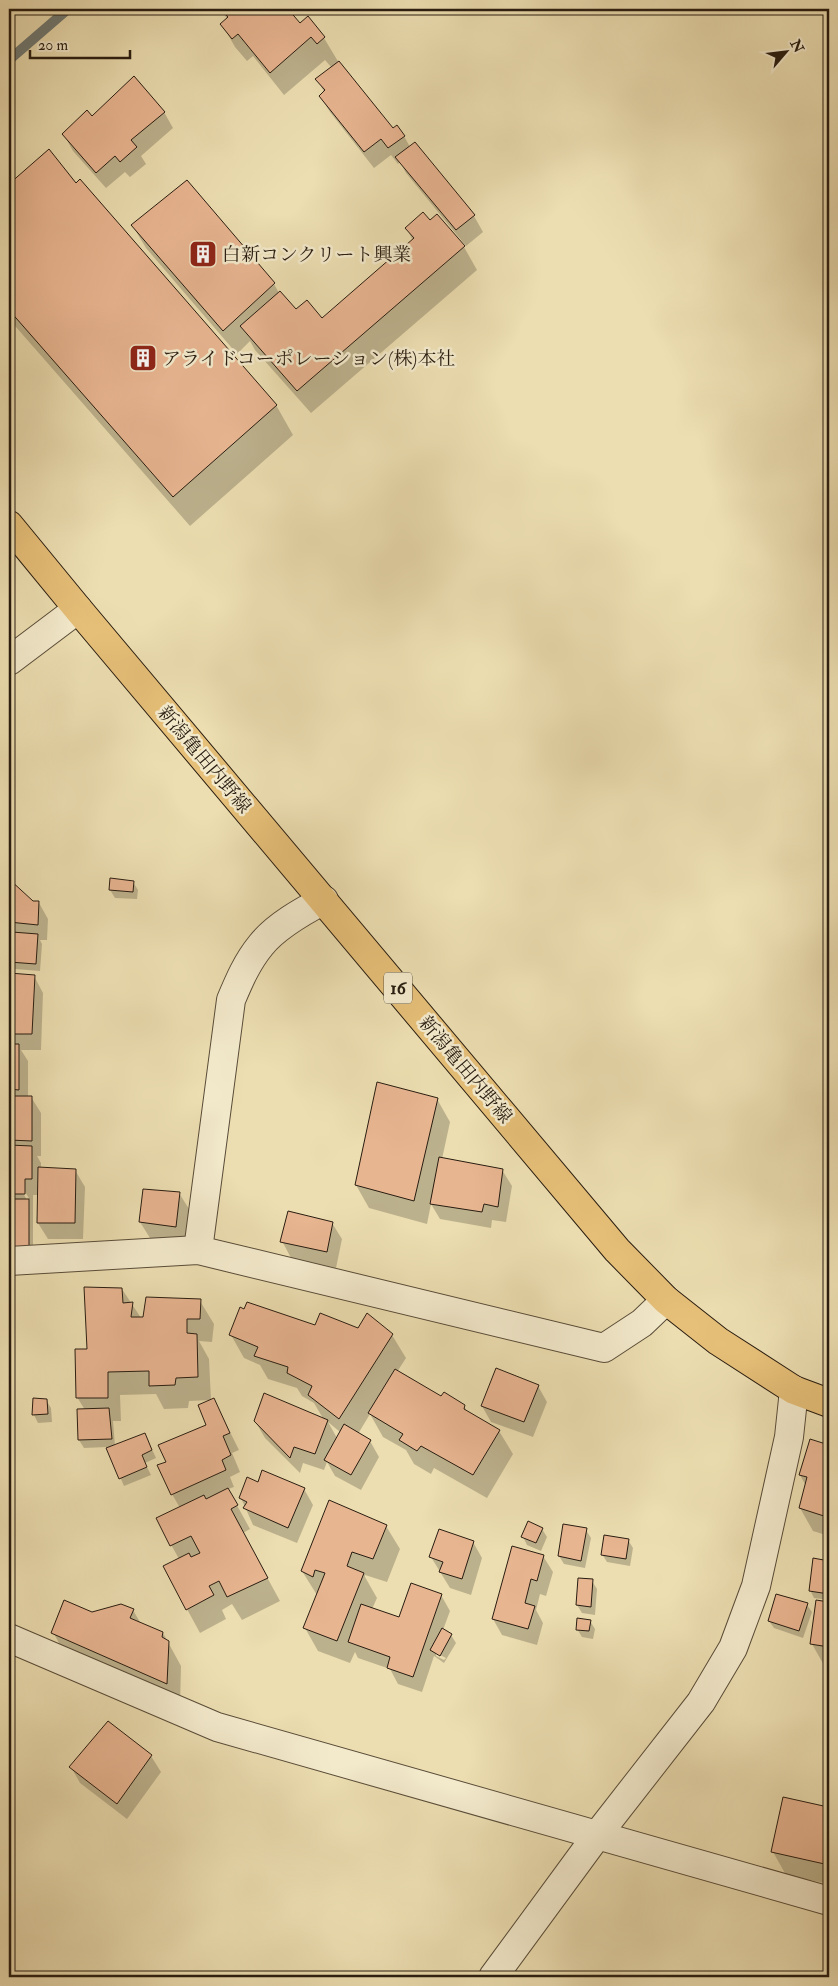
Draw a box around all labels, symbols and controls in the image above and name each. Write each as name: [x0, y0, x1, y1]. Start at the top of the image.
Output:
scale bar: [30, 28, 130, 60]
north arrow: [760, 28, 810, 78]
text: 20 m: [38, 36, 68, 55]
text: N: [786, 36, 808, 56]
building icon: 白新コンクリート興業: [188, 239, 218, 269]
place label: 白新コンクリート興業: [222, 243, 412, 267]
building icon: アライドコーポレーション(株)本社: [128, 343, 158, 373]
place label: アライドコーポレーション(株)本社: [162, 347, 455, 371]
street label: 新潟亀田内野線: [152, 701, 256, 818]
road number: 16: [384, 972, 412, 1004]
street label: 新潟亀田内野線: [413, 1011, 517, 1128]

